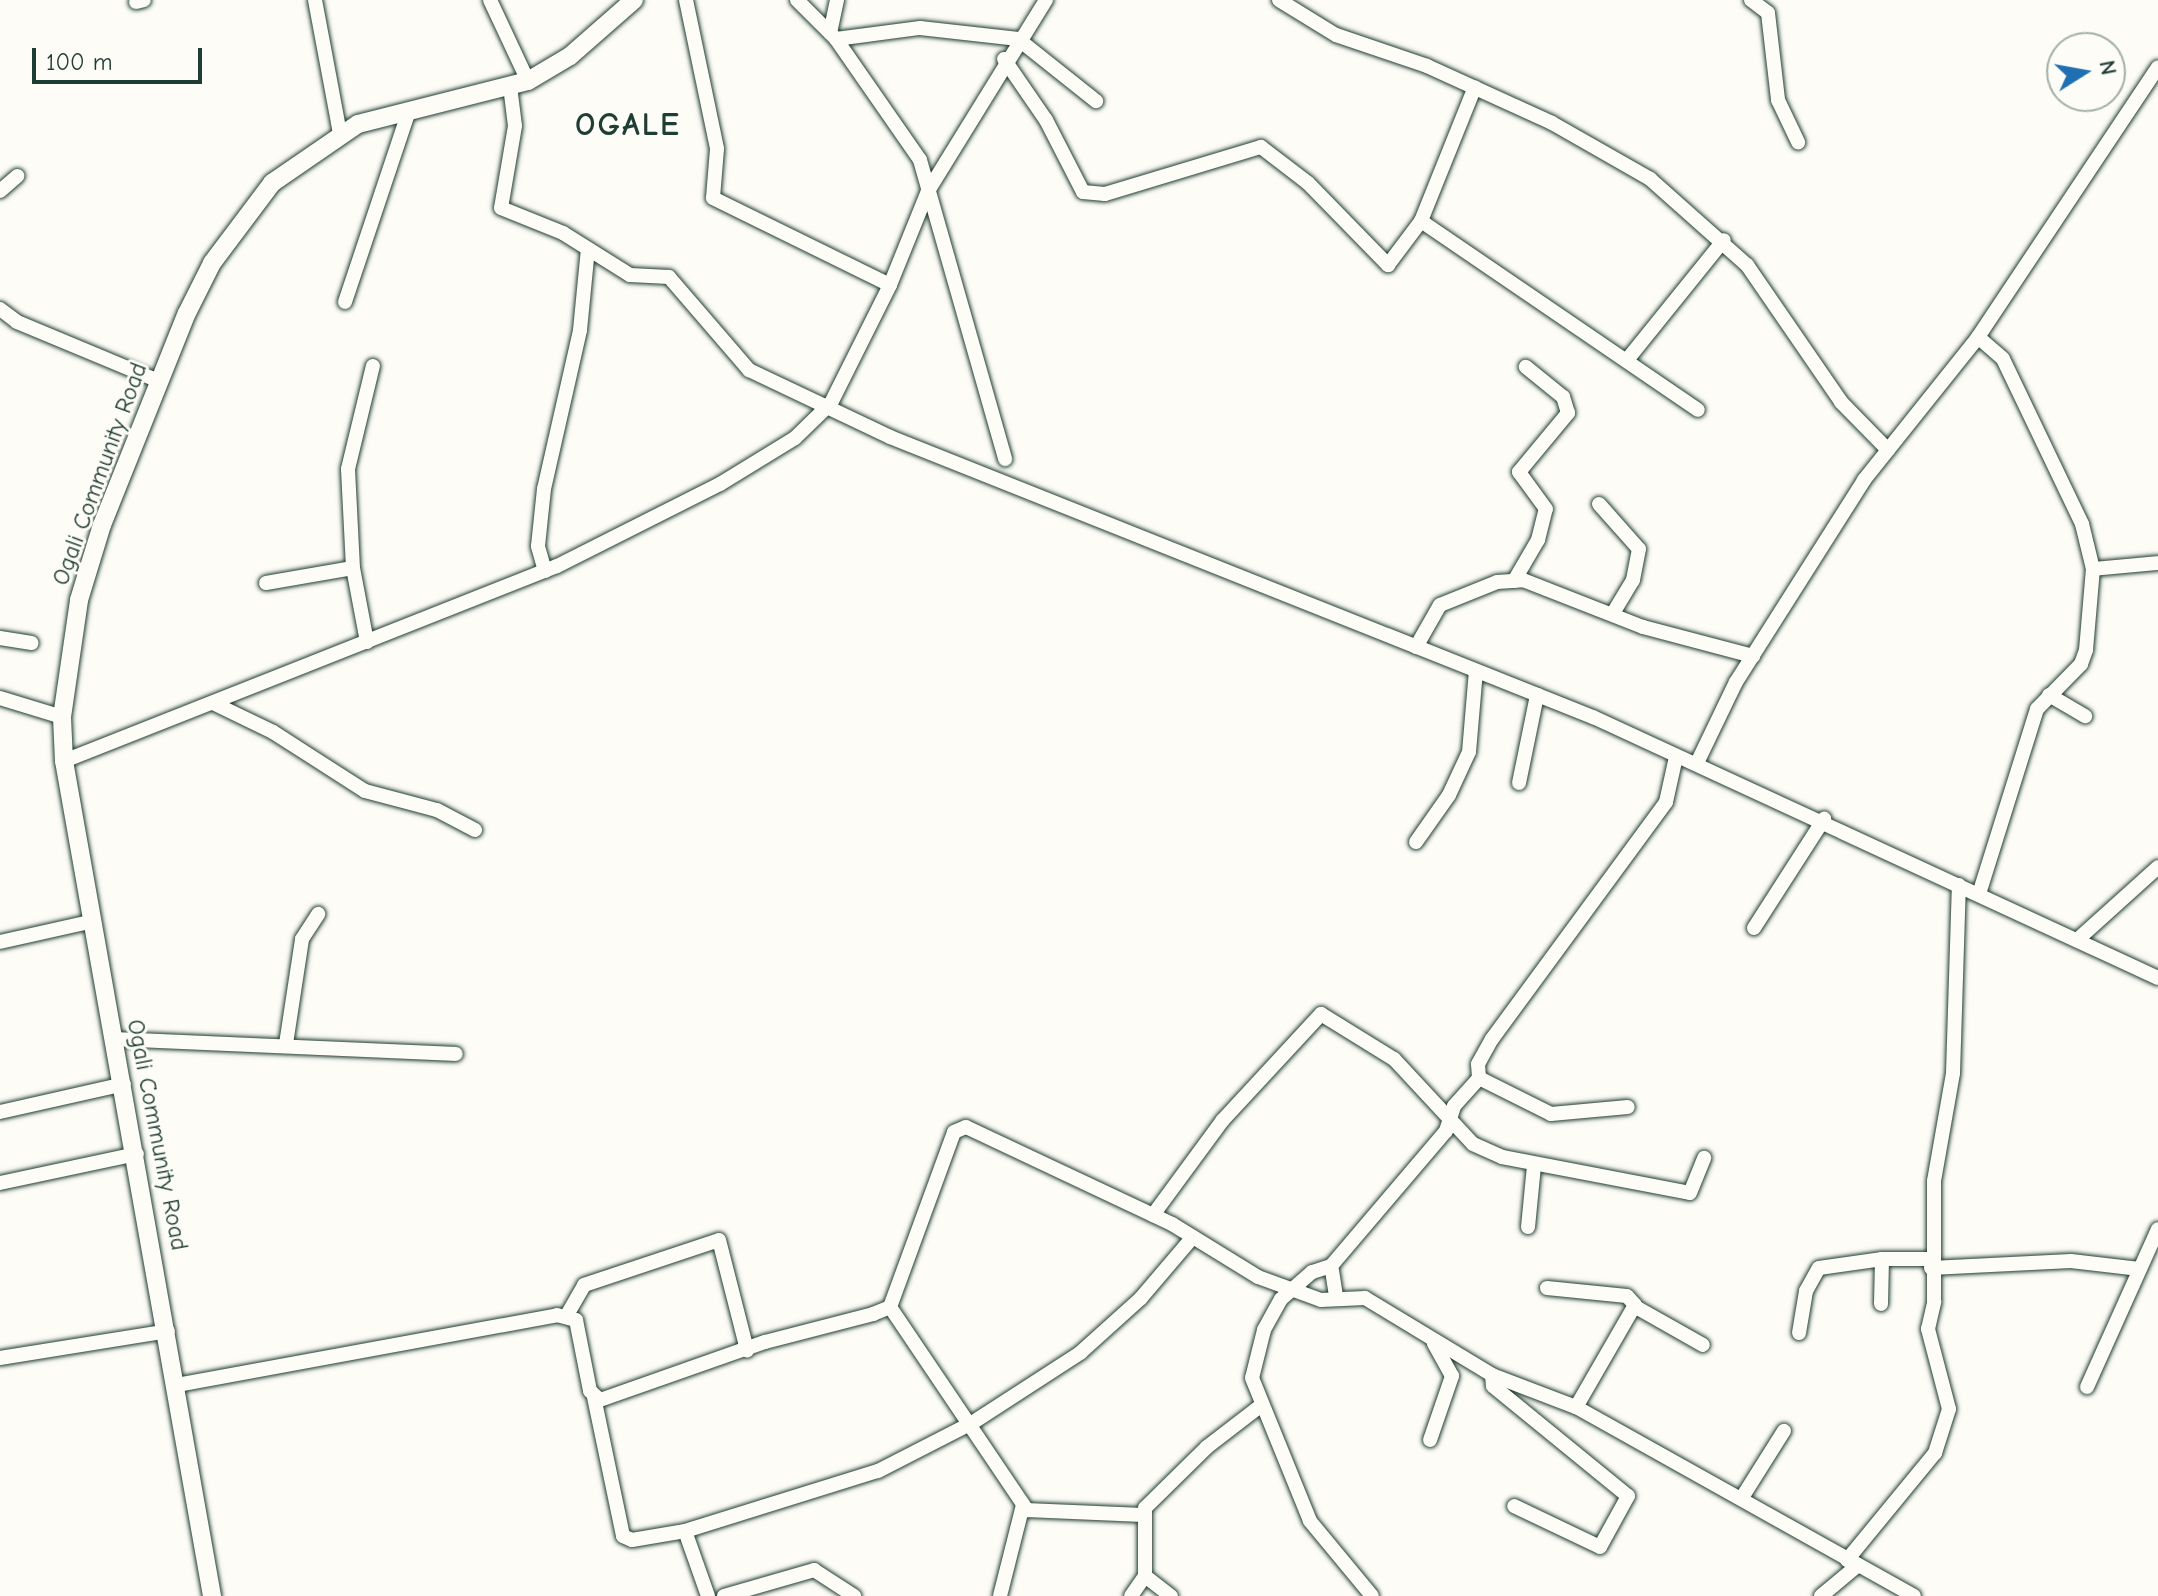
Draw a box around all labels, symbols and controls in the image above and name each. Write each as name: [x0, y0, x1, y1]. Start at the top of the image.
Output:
scale bar: [36, 32, 206, 82]
north arrow: [2046, 32, 2126, 112]
text: 100 m: [46, 48, 113, 76]
text: N: [2093, 58, 2122, 77]
district label: OGALE: [575, 106, 681, 144]
street label: Ogali Community Road: [46, 359, 154, 589]
street label: Ogali Community Road: [120, 1017, 194, 1253]

